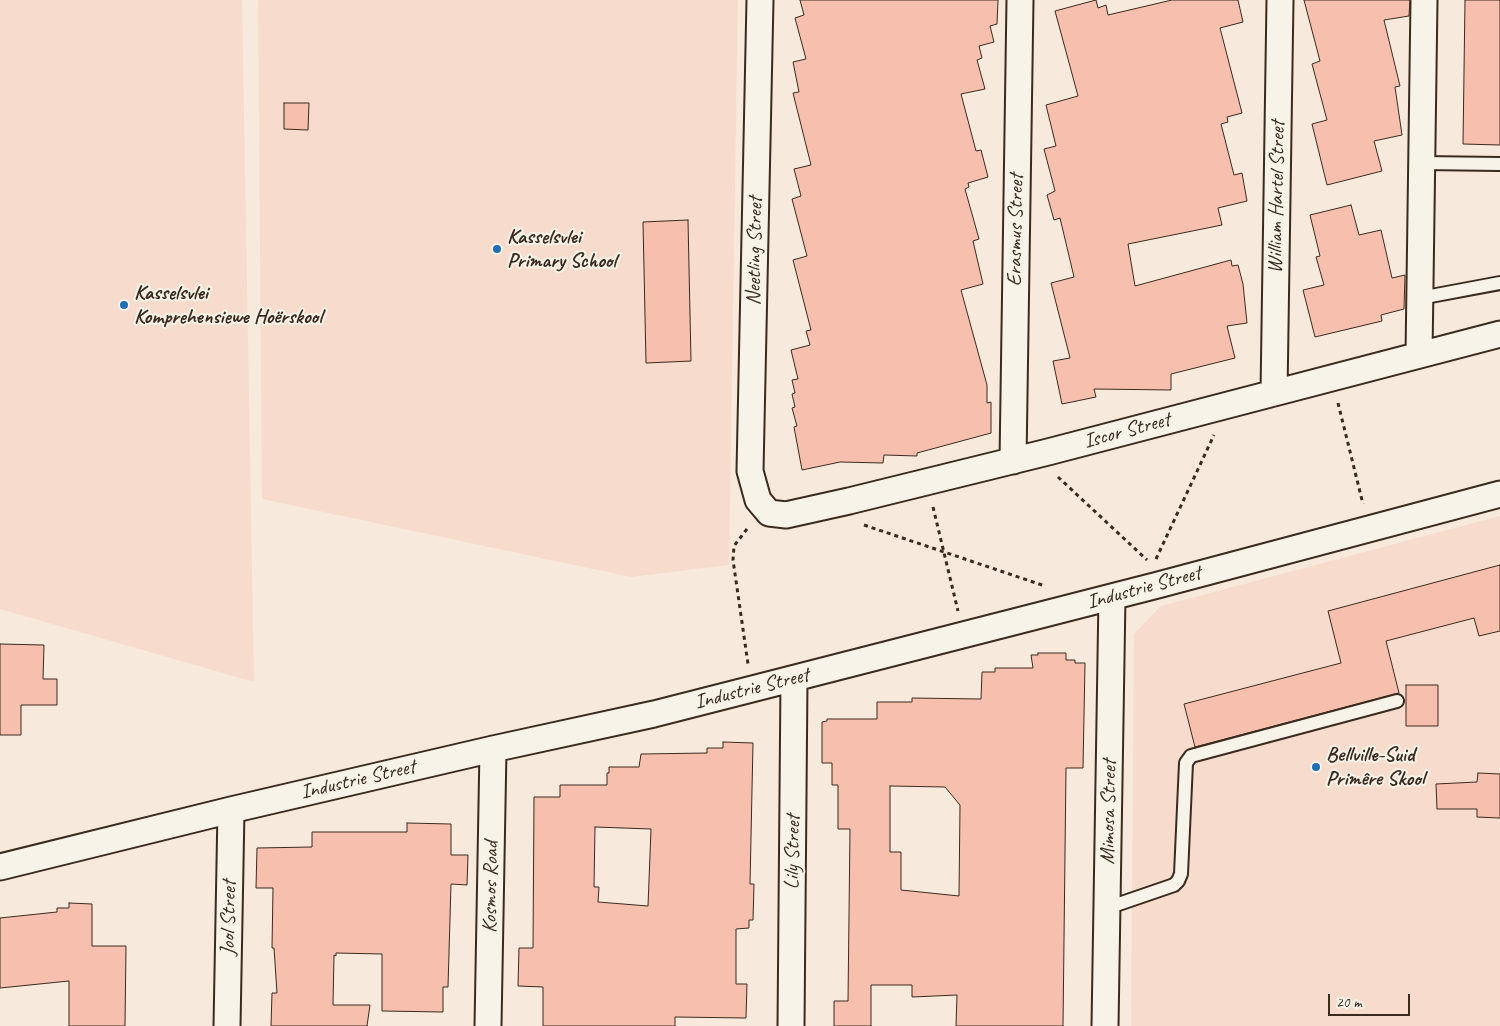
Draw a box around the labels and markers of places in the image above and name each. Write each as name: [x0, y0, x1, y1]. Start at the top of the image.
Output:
place label: Kasselsvlei Primary School: [507, 224, 616, 274]
marker: Kasselsvlei Primary School: [491, 243, 503, 255]
place label: Kasselsvlei Komprehensiewe Hoërskool: [134, 280, 322, 330]
marker: Kasselsvlei Komprehensiewe Hoërskool: [118, 299, 130, 311]
place label: Bellville-Suid Primêre Skool: [1326, 742, 1425, 792]
marker: Bellville-Suid Primêre Skool: [1310, 761, 1322, 773]

